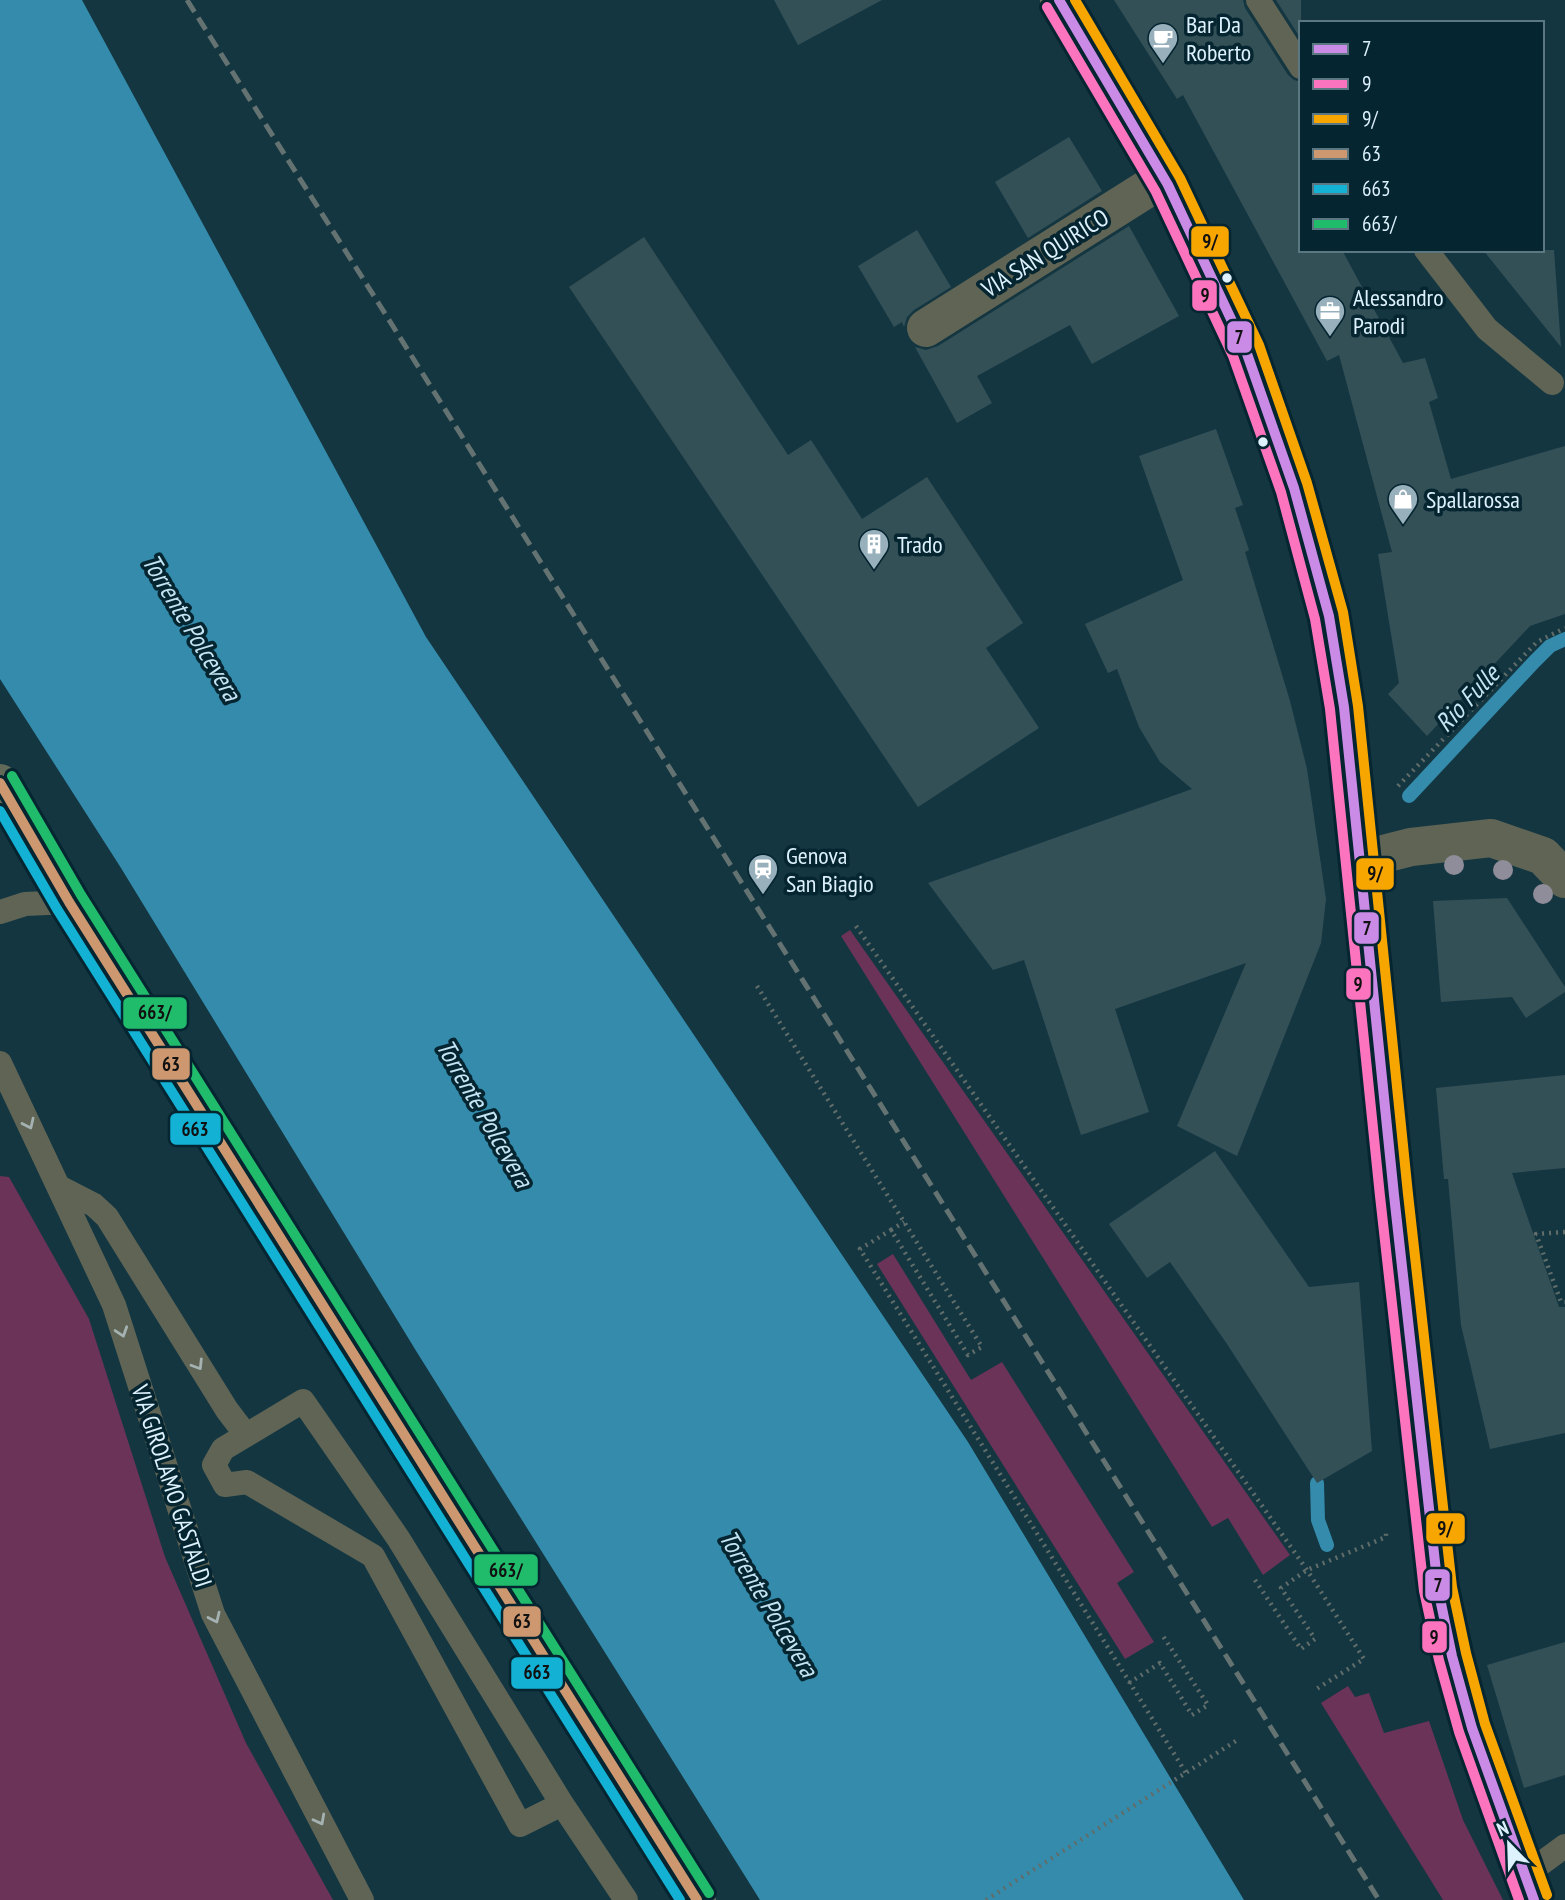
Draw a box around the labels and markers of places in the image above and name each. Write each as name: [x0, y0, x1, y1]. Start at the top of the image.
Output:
place label: Bar Da Roberto: [1186, 9, 1251, 68]
cafe icon: Bar Da Roberto: [1146, 21, 1180, 65]
unlabelled marker: [1220, 271, 1234, 285]
place label: Alessandro Parodi: [1353, 282, 1444, 341]
office icon: Alessandro Parodi: [1313, 294, 1347, 338]
unlabelled marker: [1256, 435, 1270, 449]
shop icon: Spallarossa: [1386, 482, 1420, 526]
place label: Spallarossa: [1426, 484, 1520, 515]
building icon: Trado: [857, 527, 891, 571]
place label: Trado: [897, 529, 943, 560]
place label: Genova San Biagio: [786, 840, 874, 899]
station icon: Genova San Biagio: [746, 852, 780, 896]

